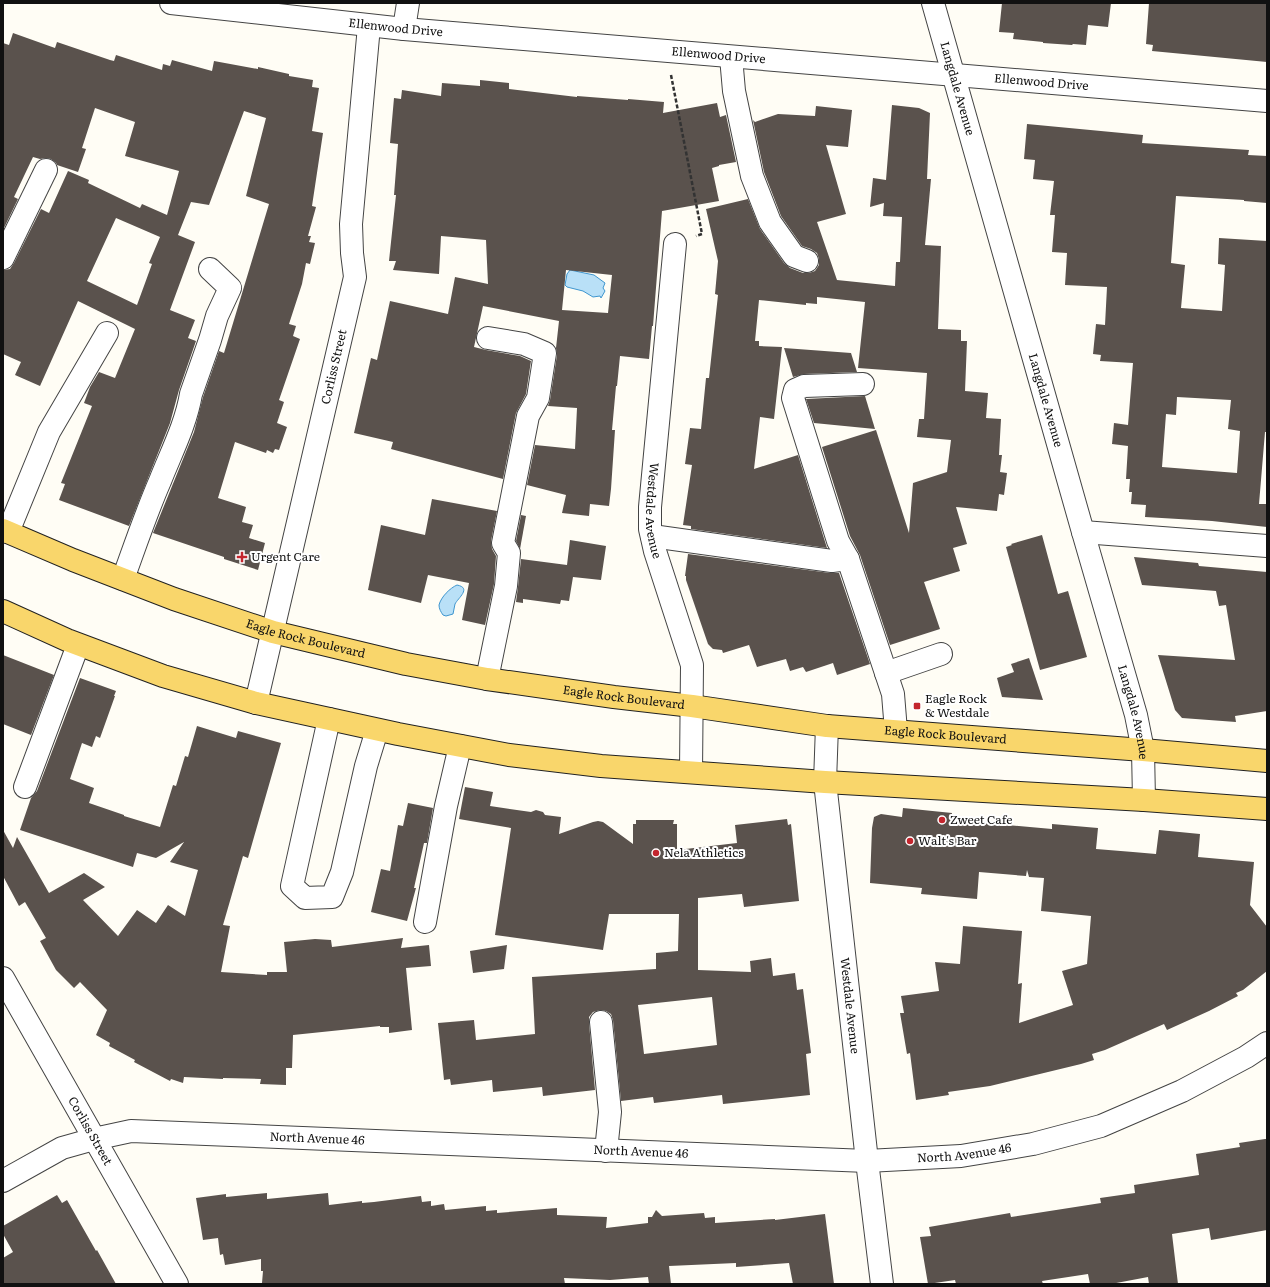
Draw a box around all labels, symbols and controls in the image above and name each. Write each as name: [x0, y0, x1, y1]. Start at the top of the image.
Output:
street label: Ellenwood Drive: [348, 13, 444, 40]
street label: Langdale Avenue: [936, 39, 980, 137]
street label: Ellenwood Drive: [671, 41, 766, 67]
street label: Ellenwood Drive: [993, 68, 1089, 94]
street label: Corliss Street: [316, 327, 351, 406]
street label: Langdale Avenue: [1025, 351, 1069, 449]
street label: Westdale Avenue: [642, 462, 667, 561]
place label: Urgent Care: [251, 547, 320, 565]
marker: Urgent Care: [236, 551, 248, 563]
street label: Eagle Rock Boulevard: [244, 614, 368, 662]
street label: Langdale Avenue: [1114, 662, 1154, 760]
street label: Eagle Rock Boulevard: [562, 680, 687, 713]
place label: Eagle Rock & Westdale: [925, 689, 989, 721]
marker: Eagle Rock & Westdale: [912, 701, 922, 711]
street label: Eagle Rock Boulevard: [884, 720, 1008, 748]
place label: Zweet Cafe: [950, 810, 1013, 828]
marker: Zweet Cafe: [937, 815, 947, 825]
place label: Walt's Bar: [918, 831, 977, 849]
marker: Walt's Bar: [905, 836, 915, 846]
place label: Nela Athletics: [664, 843, 744, 861]
marker: Nela Athletics: [651, 848, 661, 858]
street label: Westdale Avenue: [836, 956, 865, 1055]
street label: Corliss Street: [64, 1093, 118, 1168]
street label: North Avenue 46: [269, 1127, 366, 1149]
street label: North Avenue 46: [917, 1138, 1013, 1166]
street label: North Avenue 46: [593, 1140, 689, 1162]

